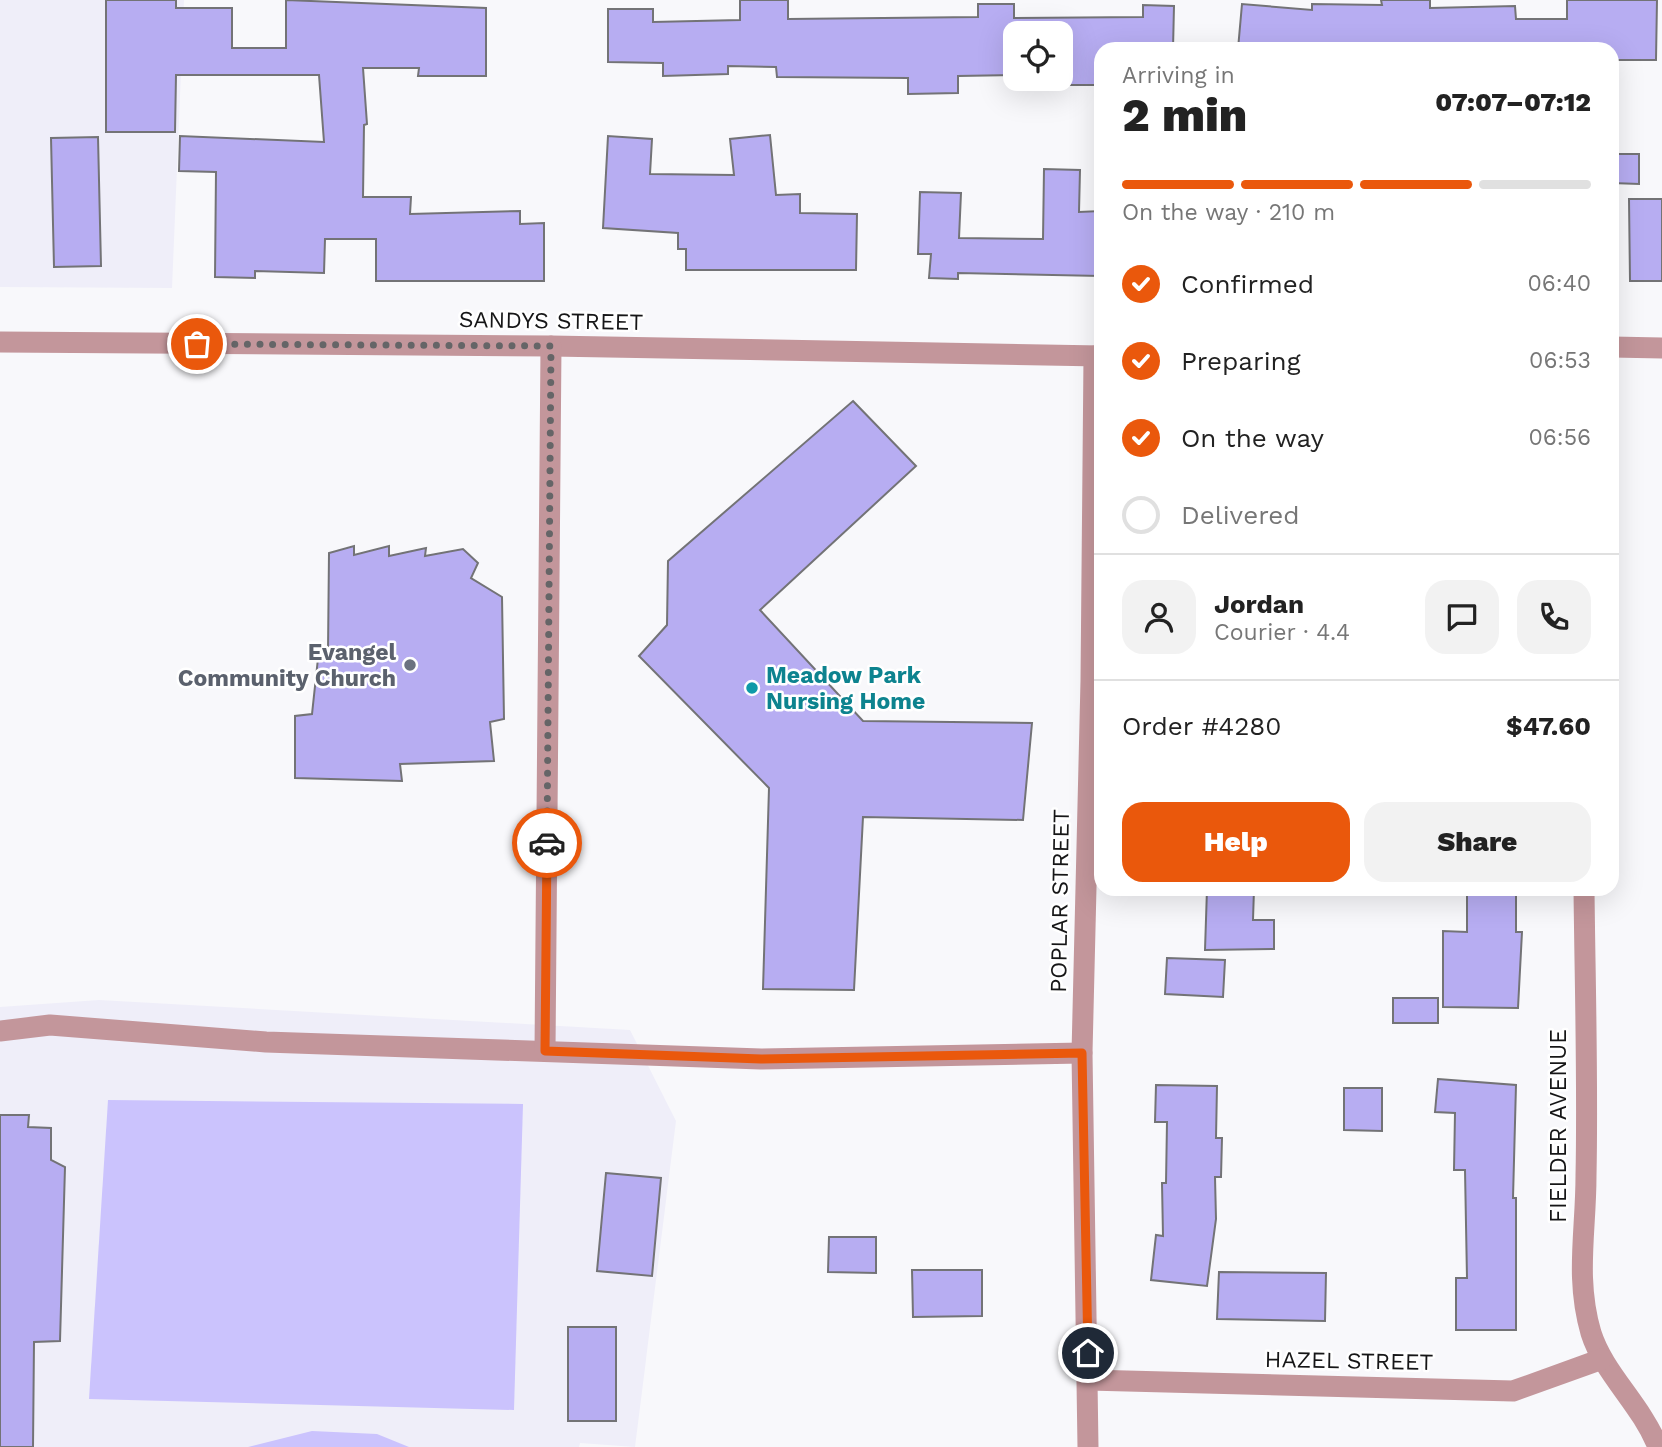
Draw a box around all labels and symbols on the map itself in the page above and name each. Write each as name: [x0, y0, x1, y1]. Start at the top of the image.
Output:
street label: SANDYS STREET: [459, 306, 644, 336]
pin: [167, 314, 227, 374]
place label: Evangel Community Church: [178, 639, 396, 692]
marker: Evangel Community Church: [402, 657, 418, 673]
place label: Meadow Park Nursing Home: [766, 662, 925, 715]
marker: Meadow Park Nursing Home: [744, 680, 760, 696]
courier: [512, 808, 582, 878]
street label: POPLAR STREET: [1045, 809, 1075, 993]
street label: FIELDER AVENUE: [1545, 1029, 1572, 1223]
pin: [1058, 1323, 1118, 1383]
street label: HAZEL STREET: [1264, 1346, 1434, 1376]

